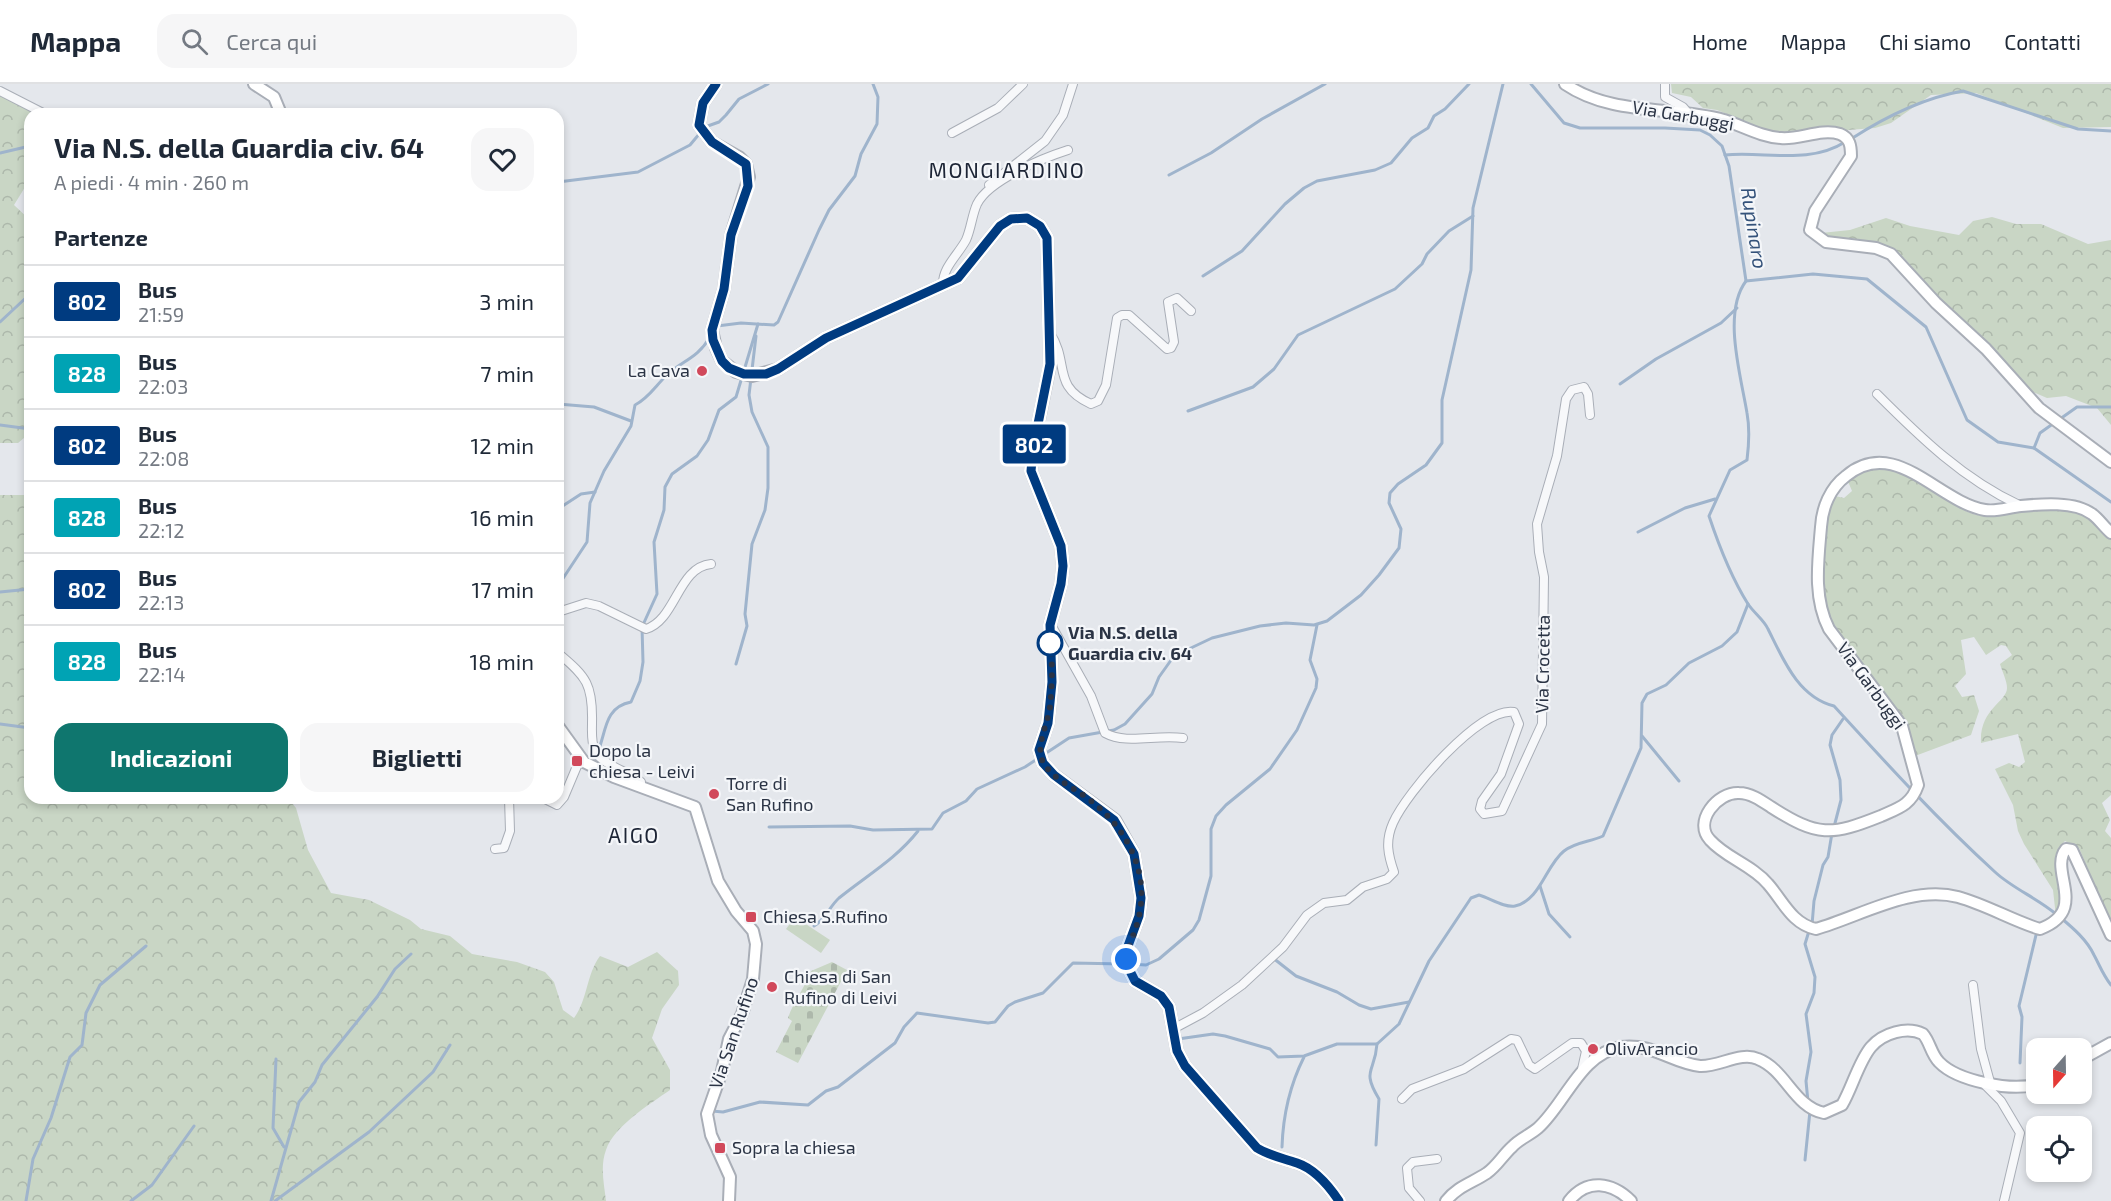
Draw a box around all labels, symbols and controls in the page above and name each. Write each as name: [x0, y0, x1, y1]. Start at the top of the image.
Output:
search box: [157, 14, 577, 68]
text: Mappa: [30, 24, 121, 58]
icon: search: [178, 25, 211, 58]
text: Cerca qui: [226, 28, 317, 54]
text: Home: [1692, 29, 1748, 54]
text: Mappa: [1781, 29, 1846, 54]
text: Chi siamo: [1879, 29, 1971, 54]
text: Contatti: [2004, 29, 2081, 54]
street label: Via Garbuggi: [1631, 95, 1736, 135]
button: heart: [471, 128, 534, 191]
text: Via N.S. della Guardia civ. 64: [54, 130, 424, 164]
district label: MONGIARDINO: [929, 157, 1085, 182]
text: A piedi · 4 min · 260 m: [54, 170, 249, 194]
water label: Rupinaro: [1737, 185, 1773, 270]
text: Partenze: [54, 224, 148, 250]
text: Bus: [138, 276, 177, 302]
text: 3 min: [479, 288, 534, 314]
text: 802: [68, 289, 106, 314]
text: 21:59: [138, 302, 184, 326]
text: Bus: [138, 348, 177, 374]
place label: La Cava: [627, 359, 690, 381]
text: 7 min: [480, 360, 534, 386]
text: 828: [68, 361, 106, 386]
marker: La Cava: [695, 364, 709, 378]
text: 22:03: [138, 374, 188, 398]
text: Bus: [138, 420, 177, 446]
line badge: 802: [1000, 424, 1068, 464]
text: 12 min: [470, 432, 534, 458]
text: 802: [1015, 432, 1053, 457]
text: 802: [68, 433, 106, 458]
text: 22:08: [138, 446, 189, 470]
text: Bus: [138, 492, 177, 518]
text: 16 min: [470, 504, 534, 530]
text: 828: [68, 505, 106, 530]
text: 22:12: [138, 518, 184, 542]
text: Bus: [138, 564, 177, 590]
text: 17 min: [472, 576, 534, 602]
text: 802: [68, 577, 106, 602]
text: 22:13: [138, 590, 184, 614]
street label: Via Crocetta: [1530, 614, 1554, 714]
place label: Via N.S. della Guardia civ. 64: [1068, 621, 1192, 664]
marker: Via N.S. della Guardia civ. 64: [1037, 630, 1063, 656]
text: Bus: [138, 636, 177, 662]
street label: Via Garbuggi: [1833, 637, 1911, 733]
text: 18 min: [469, 648, 534, 674]
text: 828: [68, 649, 106, 674]
text: 22:14: [138, 662, 185, 686]
button: Indicazioni: [54, 723, 288, 792]
button: Biglietti: [300, 723, 534, 792]
place label: Dopo la chiesa - Leivi: [589, 739, 695, 782]
marker: Dopo la chiesa - Leivi: [570, 754, 584, 768]
place label: Torre di San Rufino: [726, 772, 813, 815]
marker: Torre di San Rufino: [707, 787, 721, 801]
district label: AIGO: [608, 822, 660, 847]
place label: Chiesa S.Rufino: [763, 905, 888, 927]
marker: Chiesa S.Rufino: [744, 910, 758, 924]
your location: [1111, 944, 1141, 974]
place label: Chiesa di San Rufino di Leivi: [784, 965, 897, 1008]
street label: Via San Rufino: [704, 974, 762, 1091]
marker: Chiesa di San Rufino di Leivi: [765, 980, 779, 994]
place label: OlivArancio: [1605, 1037, 1698, 1059]
north arrow: [2026, 1038, 2092, 1104]
map controls: [2026, 1038, 2092, 1182]
marker: OlivArancio: [1586, 1042, 1600, 1056]
button: locate: [2026, 1116, 2092, 1182]
place label: Sopra la chiesa: [732, 1136, 856, 1158]
marker: Sopra la chiesa: [713, 1141, 727, 1155]

